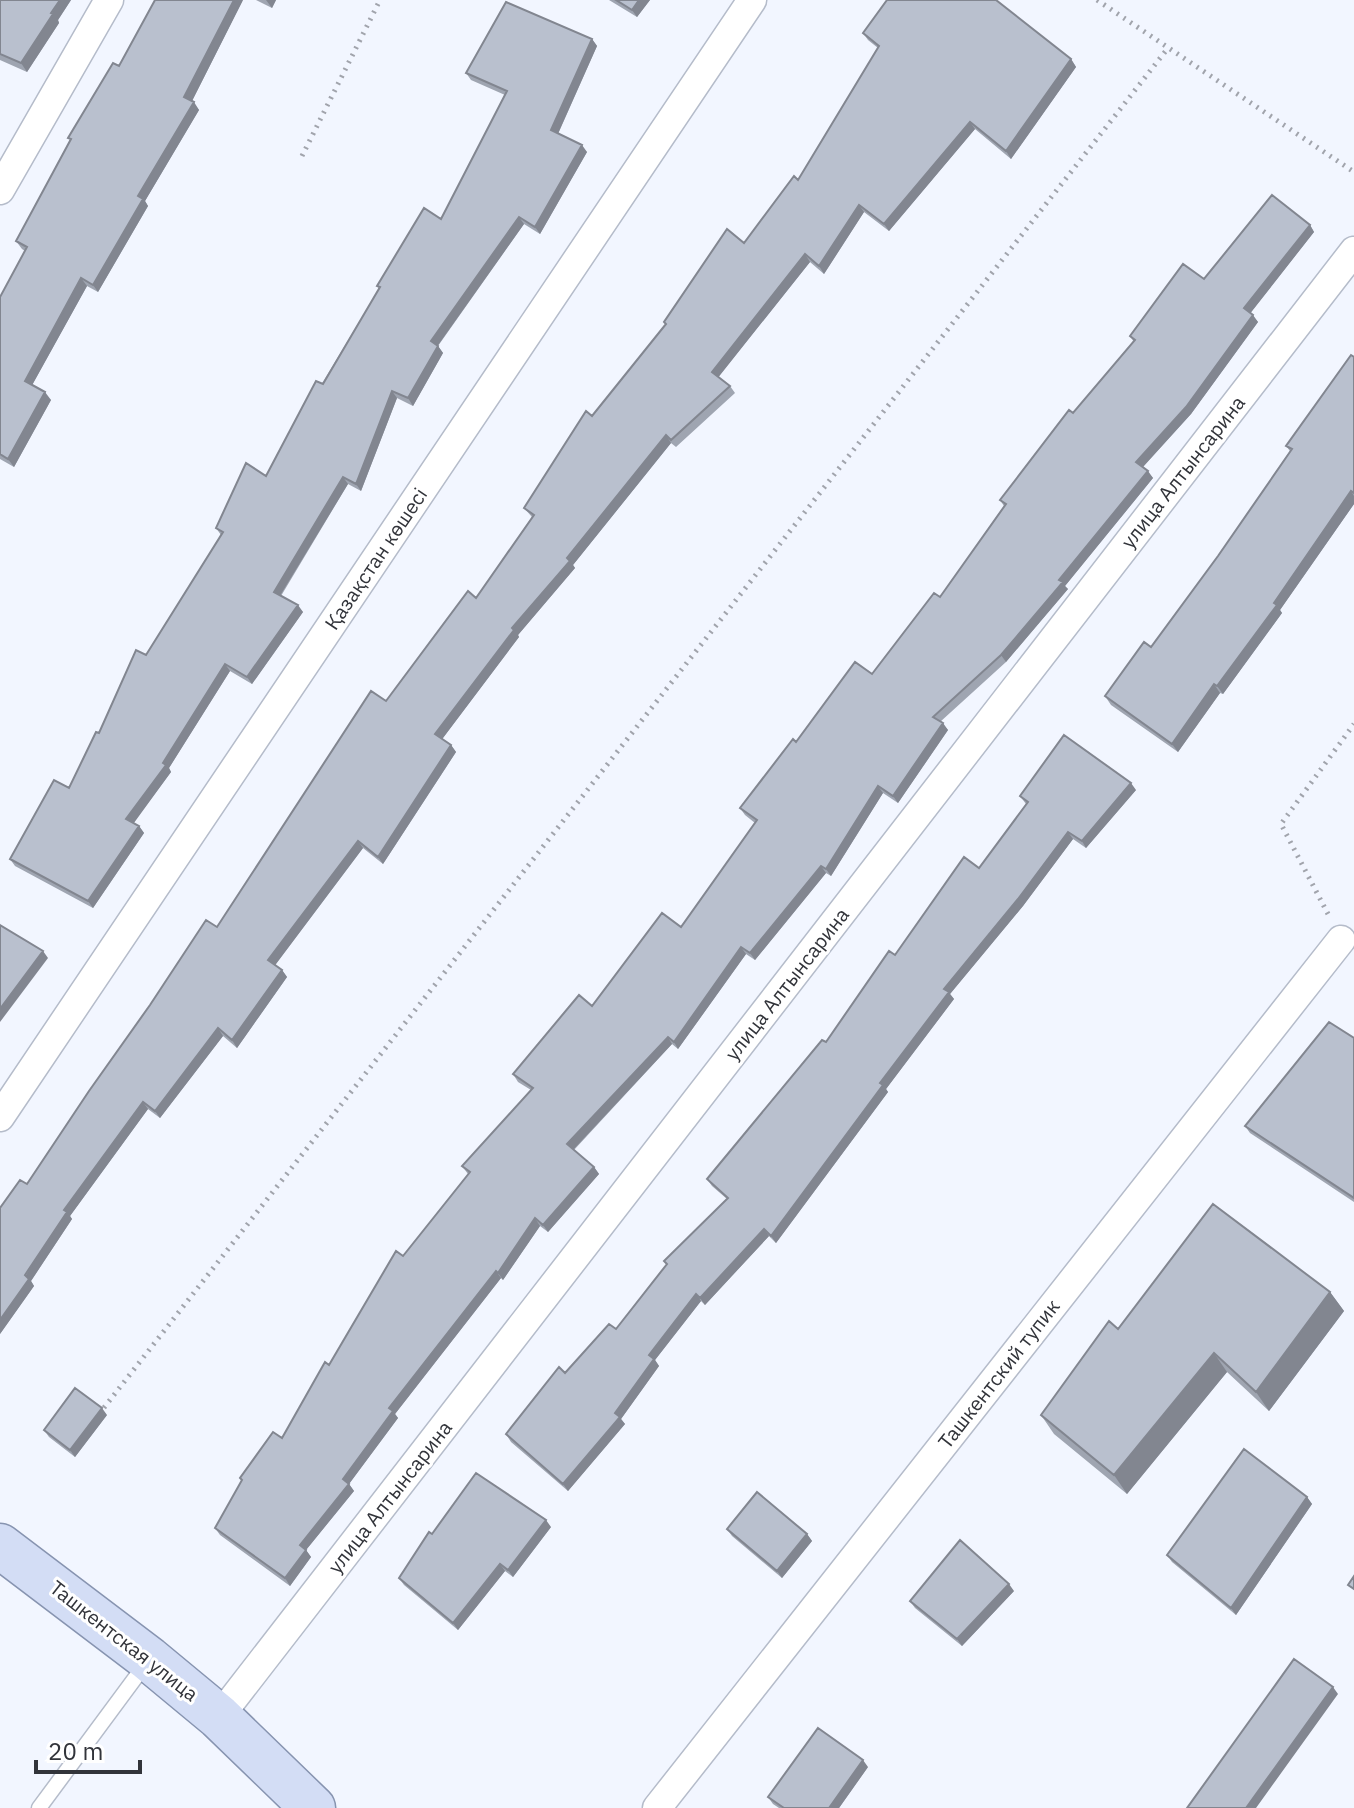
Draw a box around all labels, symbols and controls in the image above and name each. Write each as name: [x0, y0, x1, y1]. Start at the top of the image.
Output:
street label: улица Алтынсарина: [1114, 390, 1251, 554]
street label: Қазақстан көшесі: [318, 482, 433, 635]
street label: улица Алтынсарина: [718, 902, 855, 1066]
street label: Ташкентский тупик: [932, 1294, 1065, 1454]
street label: улица Алтынсарина: [321, 1415, 458, 1579]
street label: Ташкентская улица: [44, 1574, 204, 1707]
scale bar: [36, 1724, 140, 1774]
text: 20 m: [48, 1735, 103, 1767]

